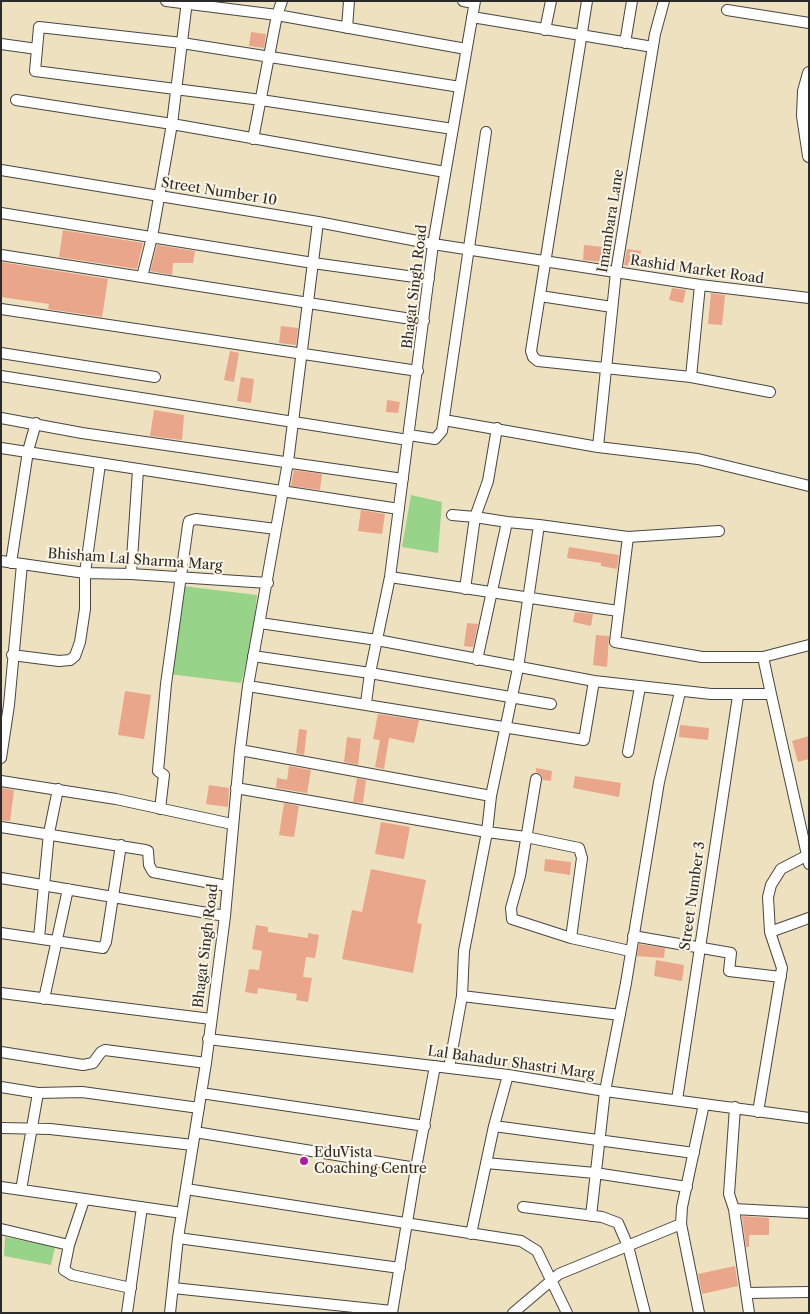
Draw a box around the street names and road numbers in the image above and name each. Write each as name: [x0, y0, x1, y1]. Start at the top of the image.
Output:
street label: Imambara Lane: [595, 168, 627, 274]
street label: Street Number 10: [160, 175, 278, 209]
street label: Bhagat Singh Road: [399, 224, 431, 350]
street label: Rashid Market Road: [629, 252, 765, 288]
street label: Bhisham Lal Sharma Marg: [47, 546, 223, 574]
street label: Street Number 3: [677, 840, 709, 952]
street label: Bhagat Singh Road: [190, 883, 222, 1009]
street label: Lal Bahadur Shastri Marg: [426, 1043, 596, 1083]

